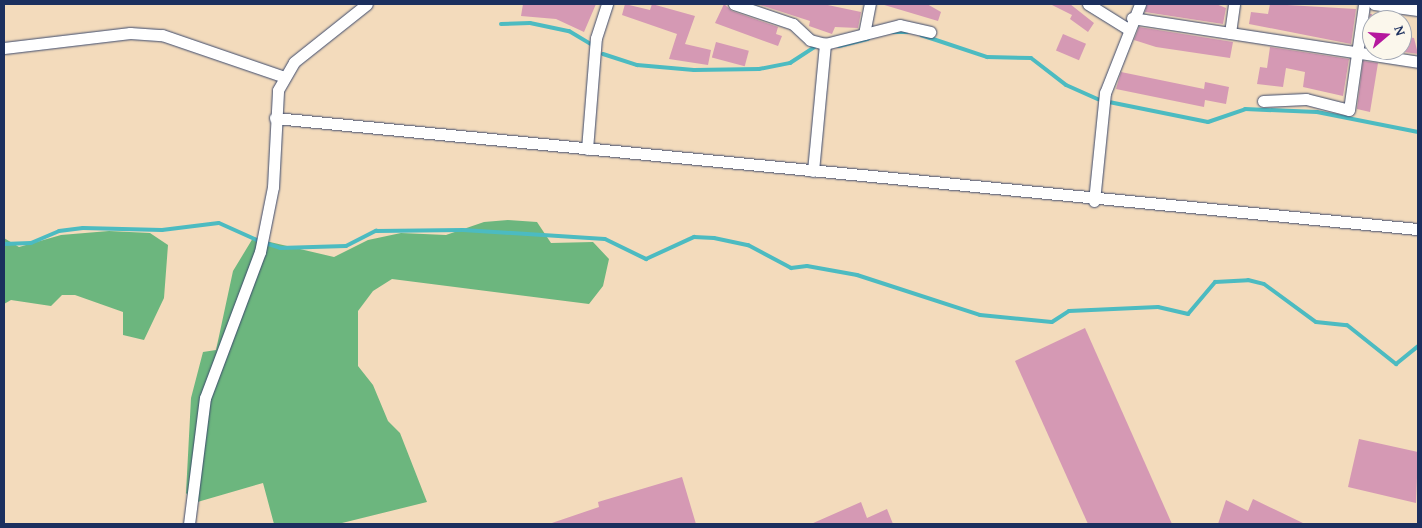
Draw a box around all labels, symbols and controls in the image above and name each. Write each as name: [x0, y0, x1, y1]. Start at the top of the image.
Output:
north arrow: [1362, 10, 1412, 60]
text: N: [1389, 23, 1411, 38]

